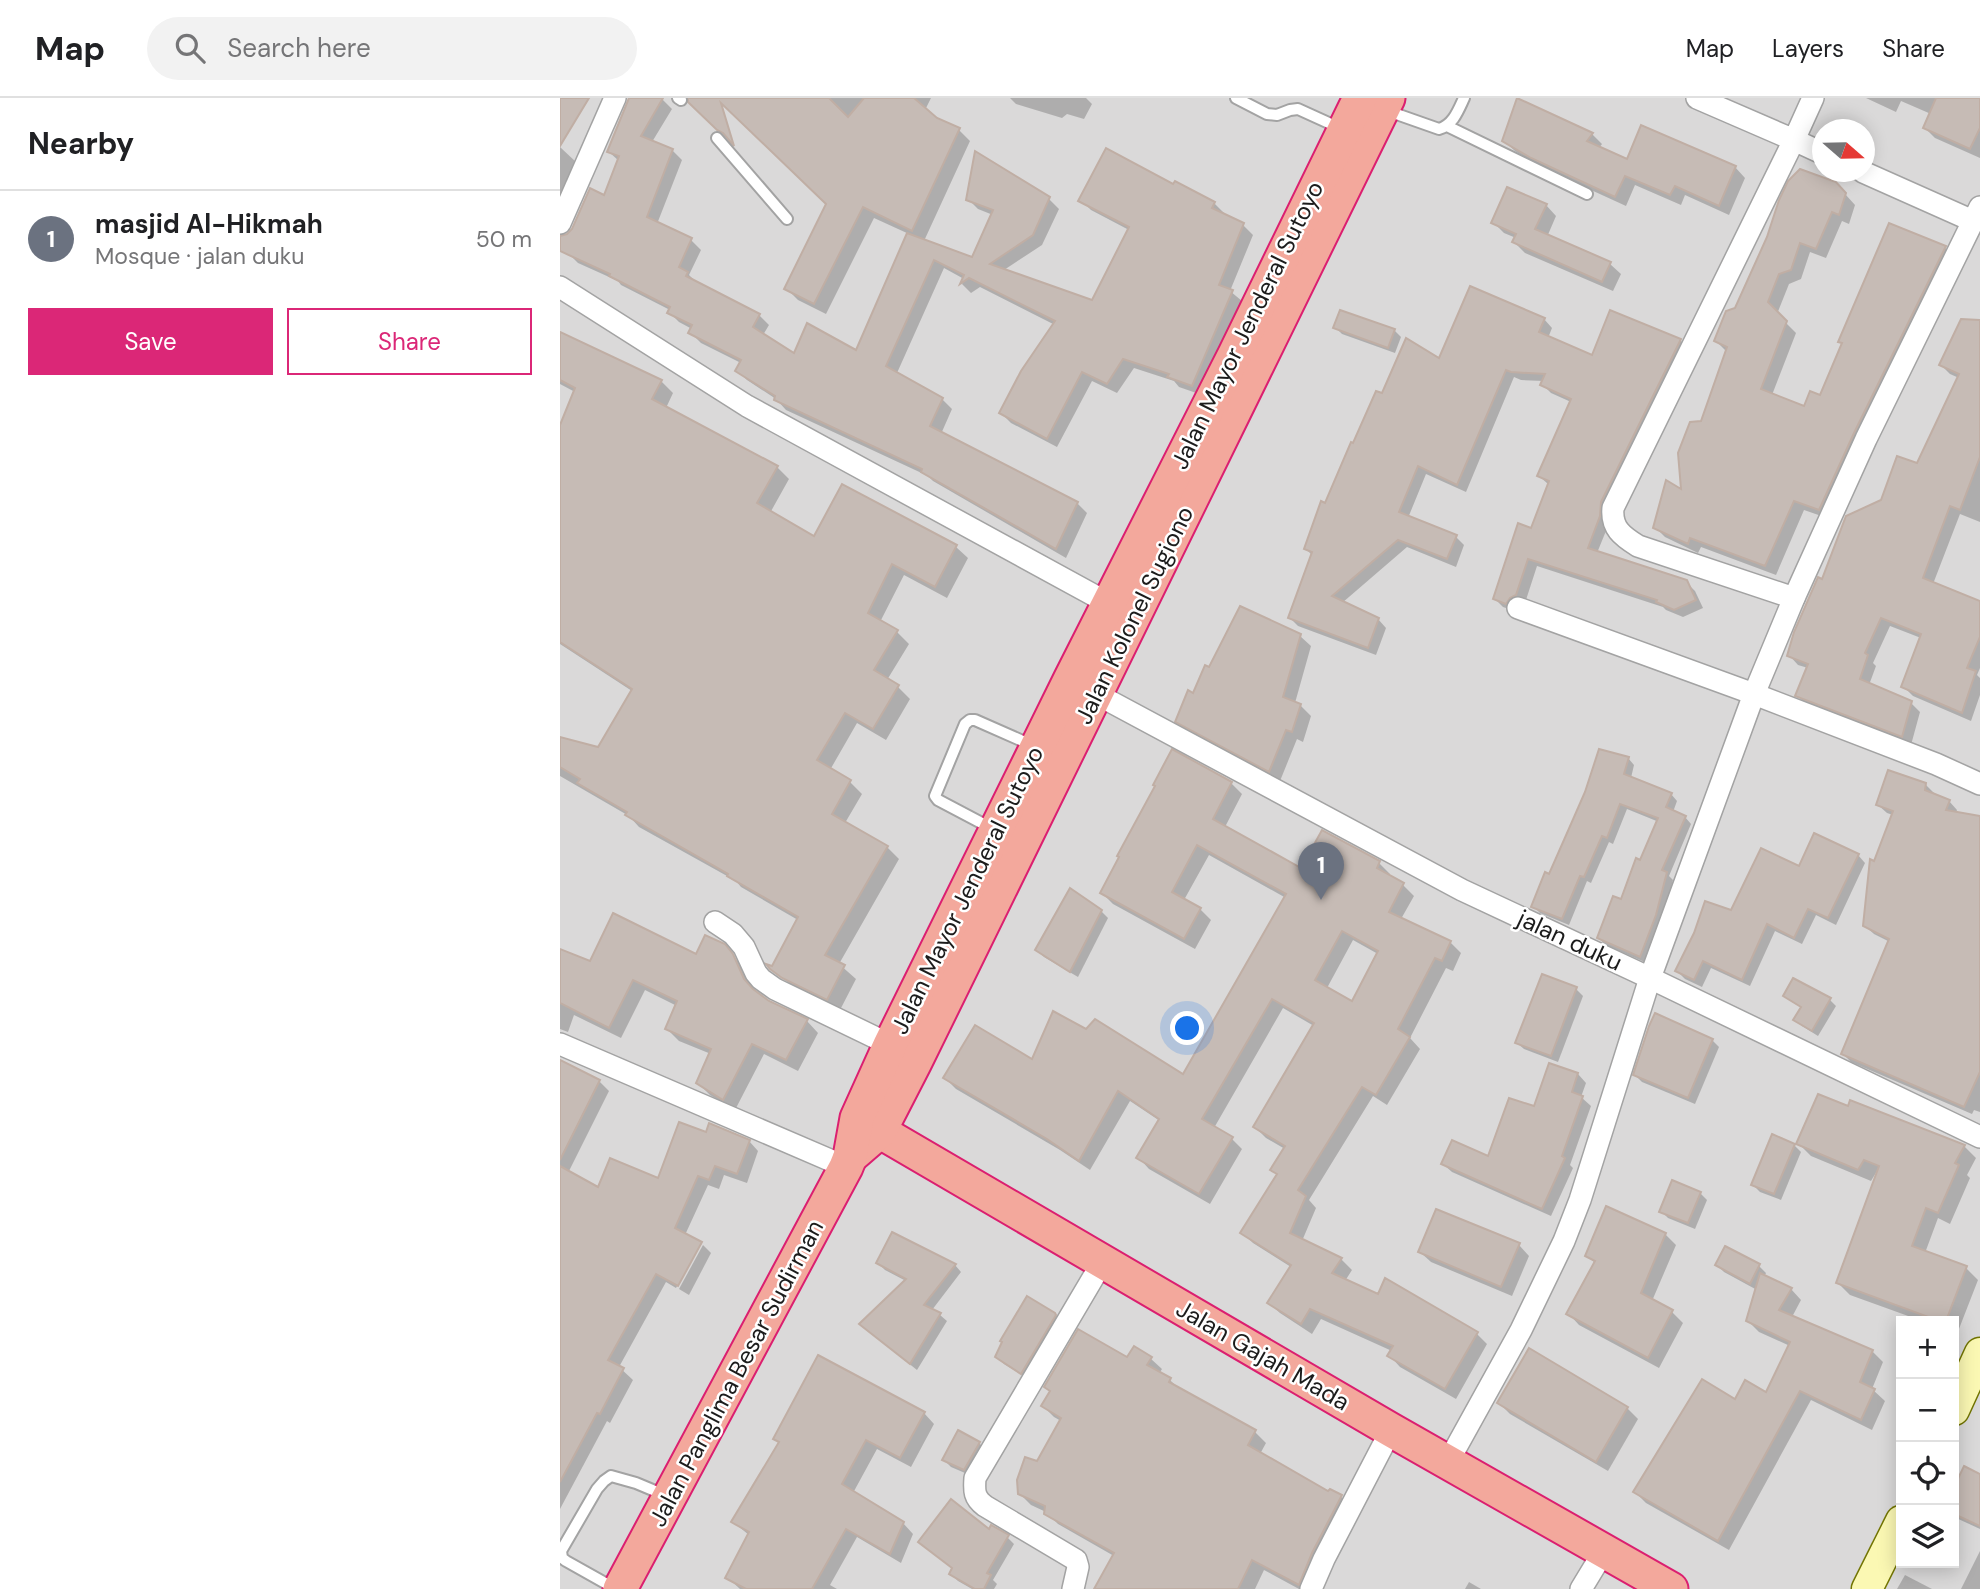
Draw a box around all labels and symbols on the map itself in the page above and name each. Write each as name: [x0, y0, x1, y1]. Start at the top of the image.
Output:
north arrow: [1812, 119, 1875, 182]
street label: Jalan Mayor Jenderal Sutoyo: [1164, 176, 1330, 474]
street label: Jalan Kolonel Sugiono: [1068, 501, 1200, 729]
street label: Jalan Mayor Jenderal Sutoyo: [884, 741, 1050, 1039]
pin: 1: [1298, 842, 1344, 900]
street label: jalan duku: [1512, 902, 1627, 978]
your location: [1170, 1011, 1204, 1045]
street label: Jalan Panglima Besar Sudirman: [642, 1214, 830, 1532]
street label: Jalan Gajah Mada: [1171, 1293, 1355, 1417]

